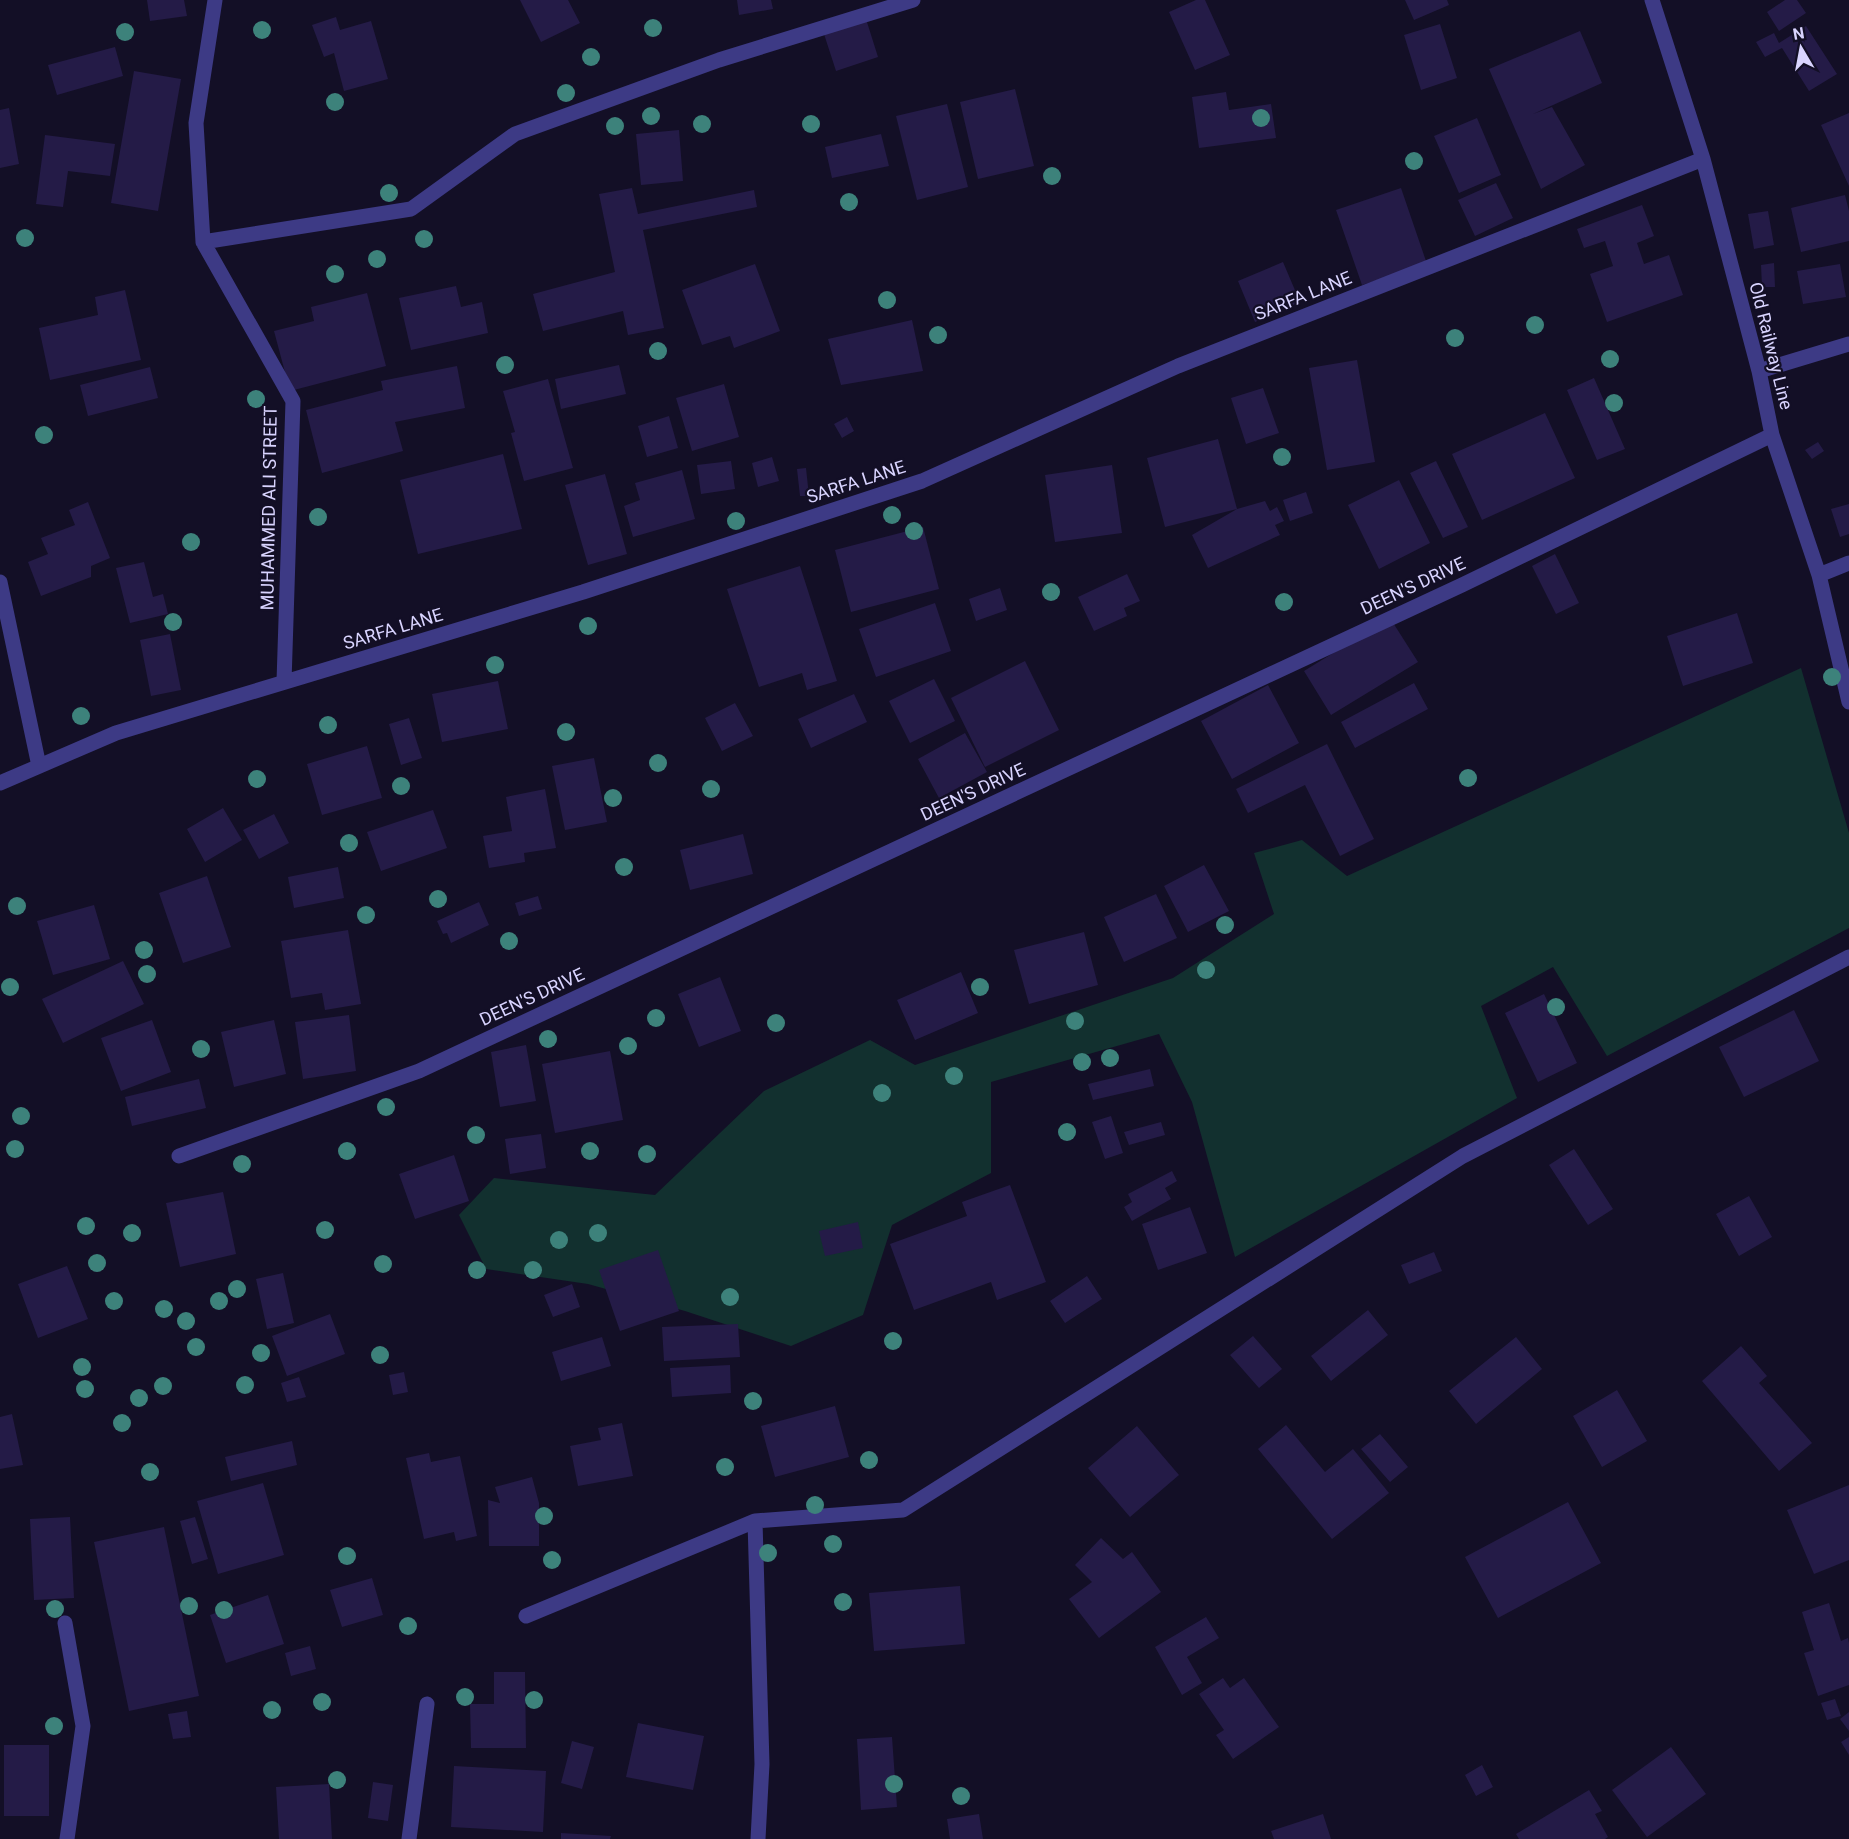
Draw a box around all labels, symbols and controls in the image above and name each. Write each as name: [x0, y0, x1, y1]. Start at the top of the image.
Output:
north arrow: [1771, 18, 1831, 78]
text: N: [1791, 23, 1806, 44]
street label: SARFA LANE: [1251, 267, 1354, 325]
street label: Old Railway Line: [1745, 280, 1797, 412]
street label: MUHAMMED ALI STREET: [256, 405, 281, 611]
street label: SARFA LANE: [804, 456, 908, 507]
street label: DEEN'S DRIVE: [1357, 552, 1468, 619]
street label: SARFA LANE: [341, 603, 445, 654]
street label: DEEN'S DRIVE: [917, 758, 1028, 825]
street label: DEEN'S DRIVE: [476, 963, 587, 1030]

